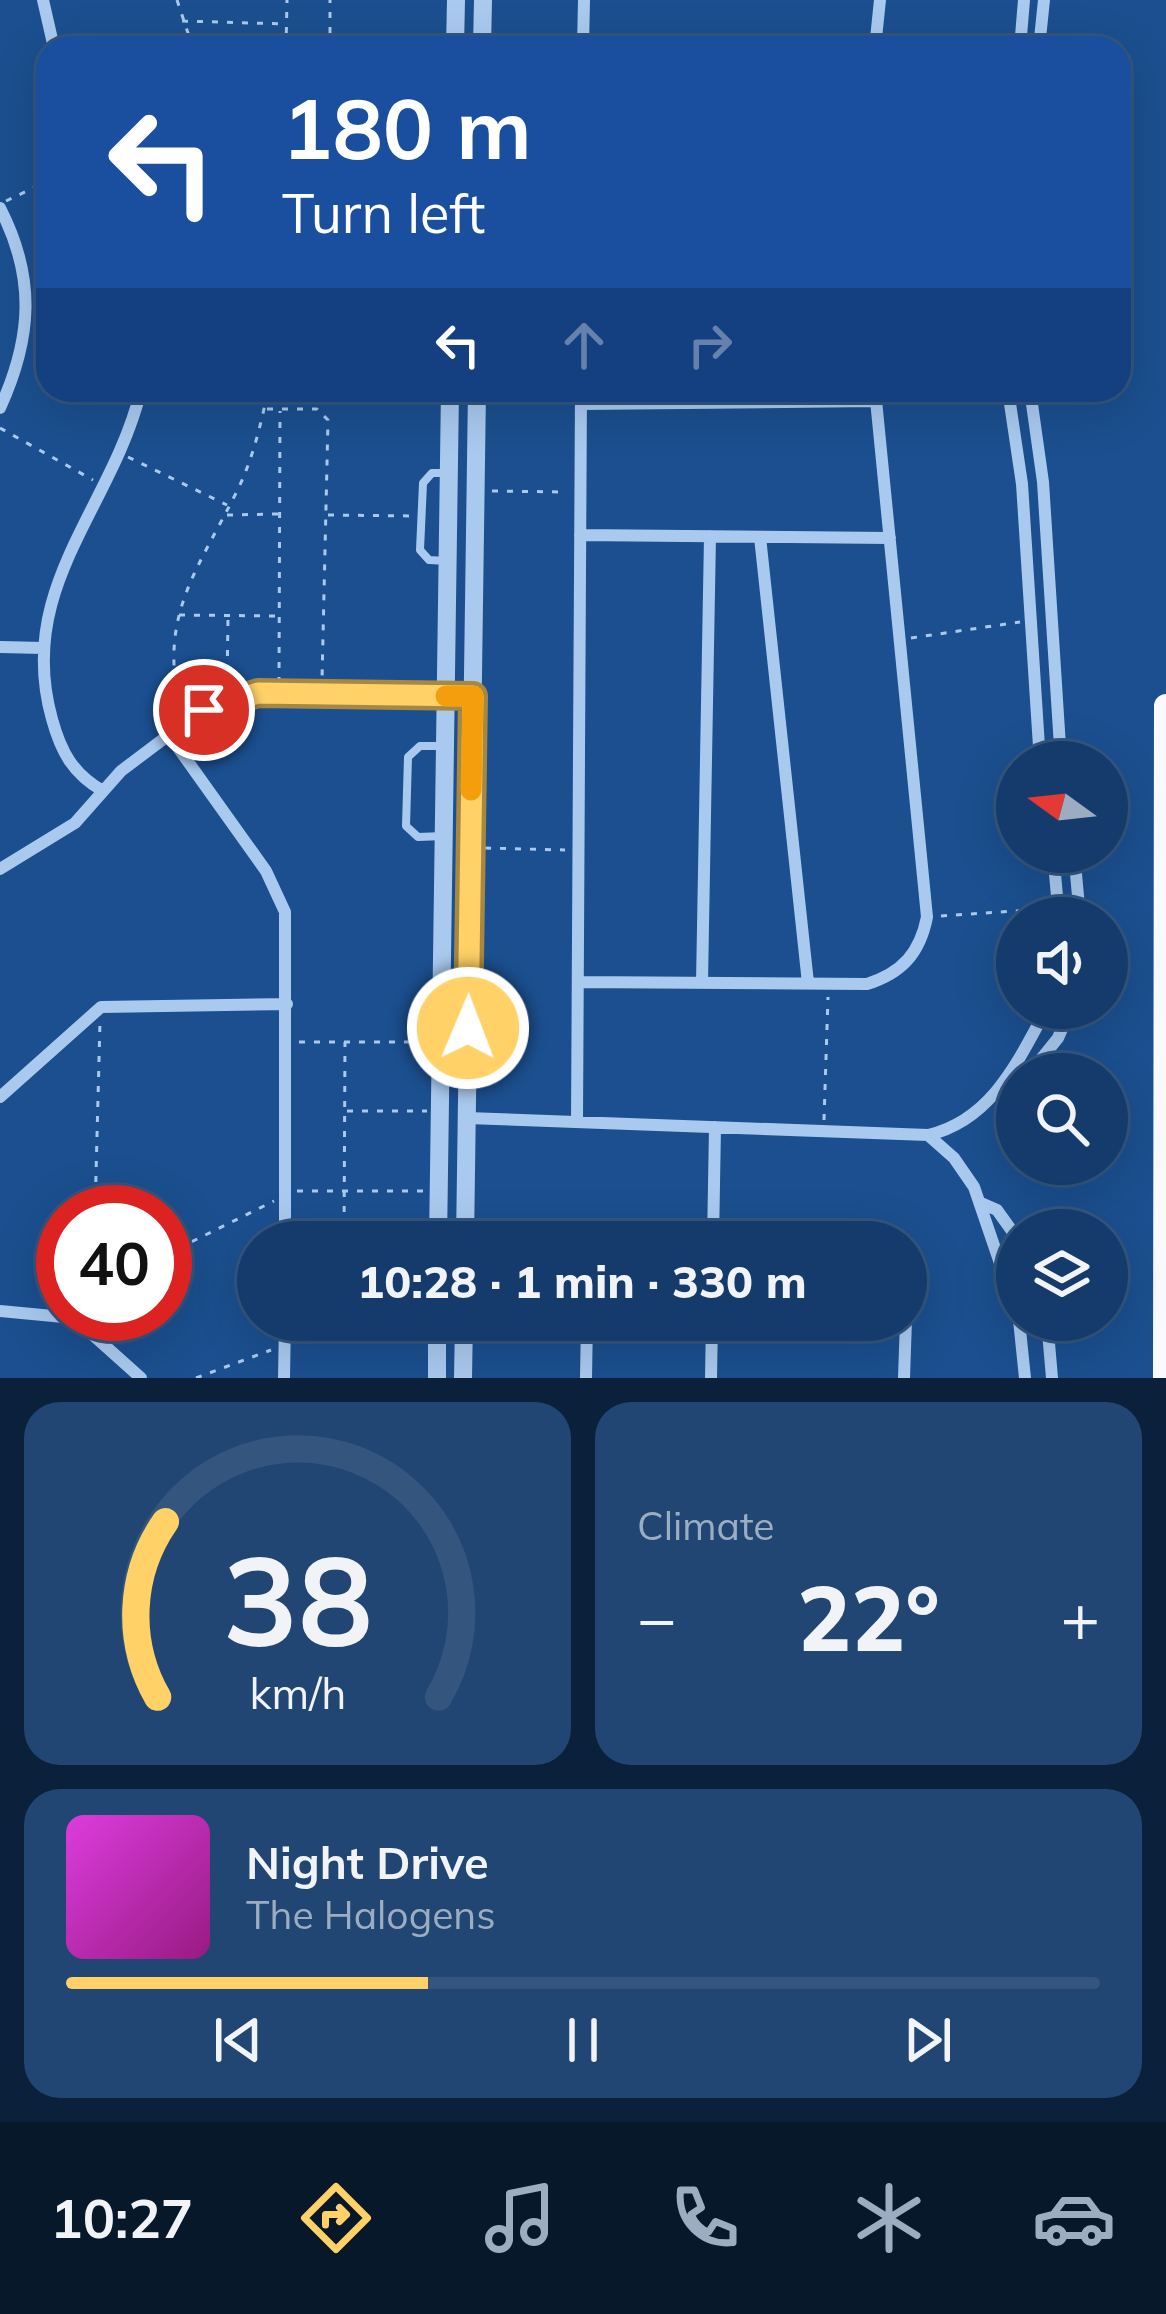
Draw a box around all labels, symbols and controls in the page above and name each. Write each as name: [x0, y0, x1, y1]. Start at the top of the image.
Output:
text: 180 m: [282, 75, 532, 180]
icon: left: [84, 84, 240, 240]
text: Turn left: [282, 179, 485, 247]
icon: left: [425, 312, 491, 378]
icon: ahead: [551, 312, 617, 378]
icon: right: [677, 312, 743, 378]
pin: [153, 659, 255, 761]
icon: arrive: [171, 677, 237, 743]
north arrow: [996, 741, 1128, 873]
map controls: [996, 741, 1128, 1341]
button: sound: [996, 897, 1128, 1029]
position arrow: [405, 965, 531, 1091]
button: search: [996, 1053, 1128, 1185]
speed limit sign: 40: [36, 1185, 192, 1341]
button: layers: [996, 1209, 1128, 1341]
text: 10:28 · 1 min · 330 m: [357, 1253, 807, 1309]
text: Climate: [637, 1501, 775, 1550]
text: 38: [223, 1521, 372, 1677]
text: 22°: [797, 1561, 940, 1674]
text: −: [637, 1576, 677, 1659]
text: +: [1060, 1576, 1100, 1659]
text: km/h: [249, 1665, 346, 1719]
text: Night Drive: [246, 1834, 489, 1890]
text: The Halogens: [246, 1890, 496, 1939]
icon: previous: [205, 2007, 271, 2073]
icon: pause: [550, 2007, 616, 2073]
icon: next: [895, 2007, 961, 2073]
icon: directions: [294, 2176, 378, 2260]
icon: music: [478, 2176, 562, 2260]
icon: phone: [663, 2176, 747, 2260]
icon: climate: [847, 2176, 931, 2260]
icon: car: [1032, 2176, 1116, 2260]
text: 10:27: [50, 2184, 193, 2252]

